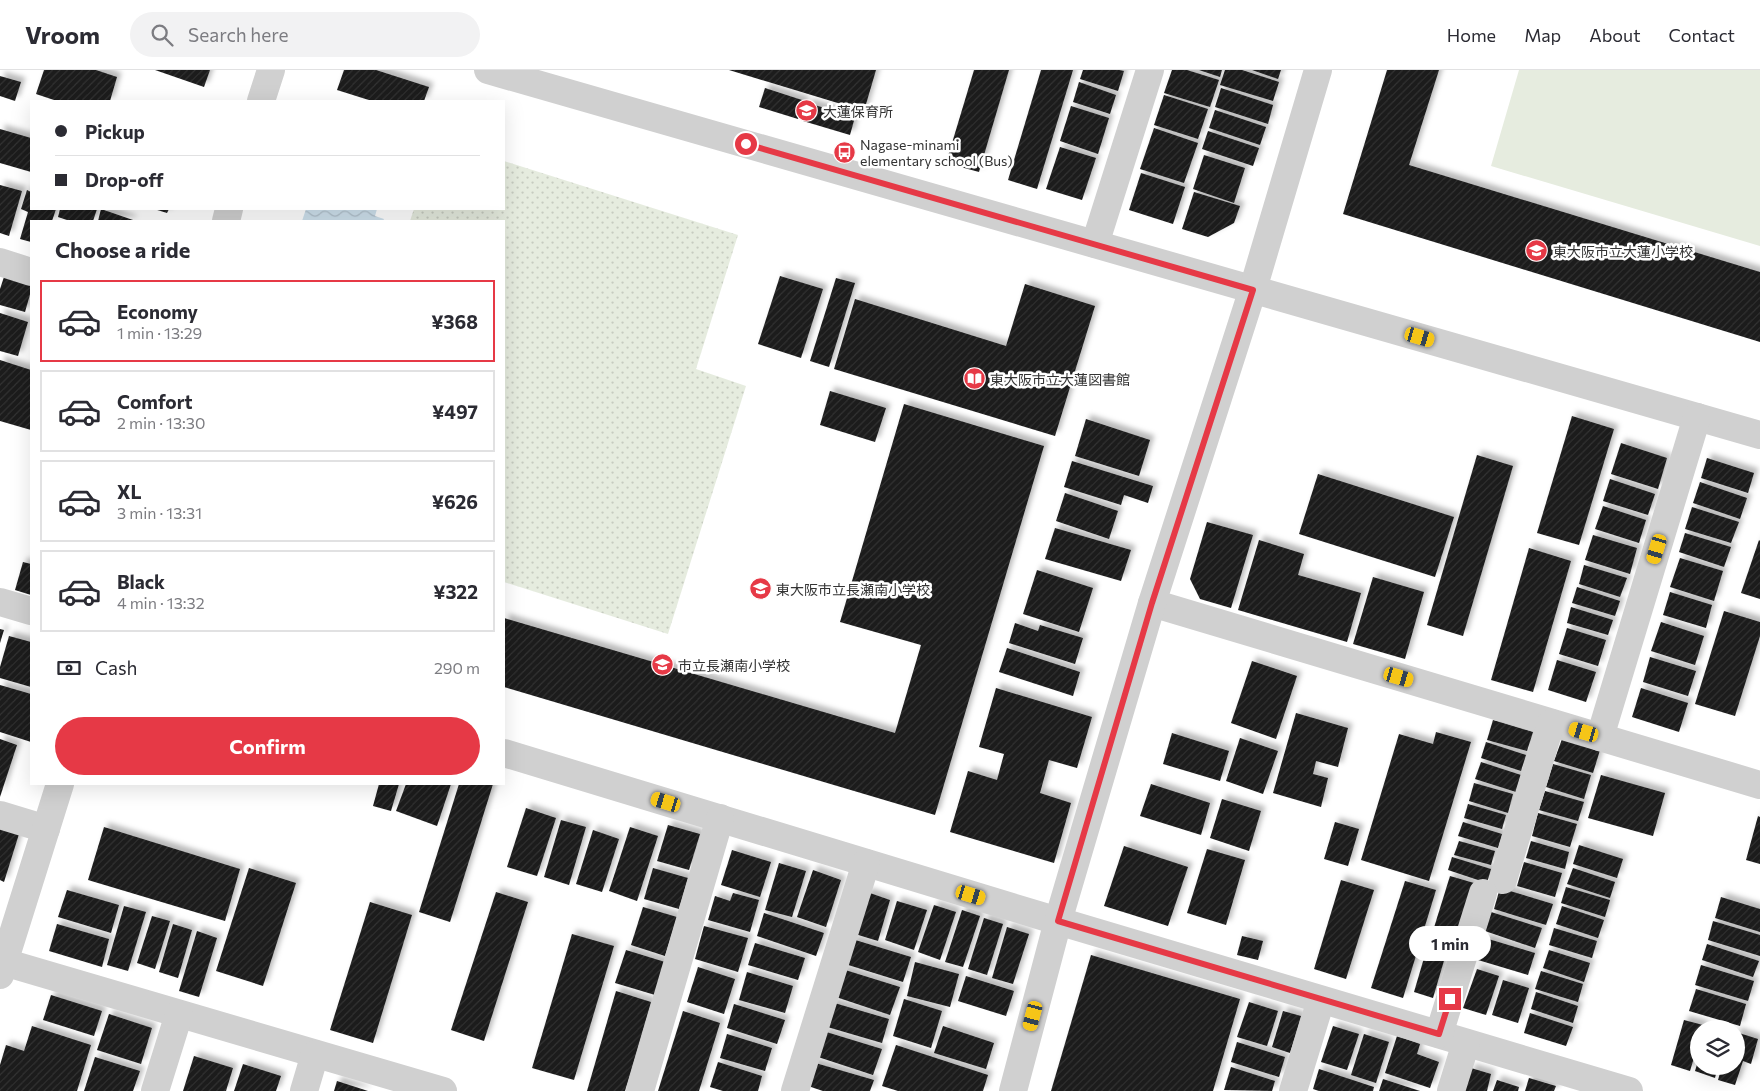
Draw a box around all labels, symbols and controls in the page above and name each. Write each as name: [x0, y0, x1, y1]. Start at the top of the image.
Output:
search box: [130, 12, 480, 57]
text: Vroom: [25, 20, 100, 49]
icon: search: [148, 21, 176, 49]
text: Search here: [188, 23, 289, 46]
text: Home: [1447, 24, 1496, 46]
text: Map: [1524, 24, 1561, 46]
text: About: [1589, 24, 1641, 46]
text: Contact: [1669, 24, 1735, 46]
school or university icon: 大蓮保育所: [795, 99, 819, 123]
place label: 大蓮保育所: [823, 103, 893, 120]
text: Pickup: [85, 120, 145, 143]
route start: [735, 133, 757, 155]
place label: Nagase-minami elementary school (Bus): [860, 136, 1013, 169]
bus stop icon: Nagase-minami elementary school (Bus): [832, 140, 856, 164]
text: Drop-off: [85, 168, 164, 191]
text: Choose a ride: [55, 236, 190, 263]
school or university icon: 東大阪市立大蓮小学校: [1525, 239, 1549, 263]
place label: 東大阪市立大蓮小学校: [1553, 243, 1693, 260]
icon: car: [57, 299, 102, 344]
text: Economy: [117, 300, 198, 323]
text: ¥368: [431, 310, 478, 333]
text: 1 min · 13:29: [117, 323, 202, 342]
car: [1403, 326, 1436, 348]
library icon: 東大阪市立大蓮図書館: [962, 367, 986, 391]
place label: 東大阪市立大蓮図書館: [990, 371, 1130, 388]
icon: car: [57, 389, 102, 434]
text: Comfort: [117, 390, 193, 413]
text: ¥497: [432, 400, 478, 423]
text: 2 min · 13:30: [117, 413, 205, 432]
icon: car: [57, 479, 102, 524]
text: XL: [117, 480, 142, 503]
text: ¥626: [432, 490, 478, 513]
text: 3 min · 13:31: [117, 503, 202, 522]
car: [1645, 532, 1668, 566]
icon: car: [57, 569, 102, 614]
text: Black: [117, 570, 165, 593]
school or university icon: 東大阪市立長瀬南小学校: [748, 577, 772, 601]
text: ¥322: [433, 580, 478, 603]
place label: 東大阪市立長瀬南小学校: [776, 581, 930, 598]
text: 4 min · 13:32: [117, 593, 205, 612]
school or university icon: 市立長瀬南小学校: [650, 653, 674, 677]
icon: cash: [55, 654, 83, 682]
text: Cash: [95, 656, 137, 679]
place label: 市立長瀬南小学校: [678, 657, 790, 674]
text: 290 m: [434, 658, 480, 677]
car: [1382, 666, 1415, 688]
button: Confirm: [55, 717, 480, 775]
car: [1567, 721, 1600, 743]
car: [649, 790, 682, 814]
car: [954, 883, 987, 907]
callout: 1 min: [1409, 926, 1491, 962]
text: 1 min: [1431, 934, 1469, 953]
route end: [1439, 988, 1461, 1010]
car: [1021, 1000, 1044, 1032]
map controls: [1690, 1020, 1745, 1075]
button: layers: [1690, 1020, 1745, 1075]

